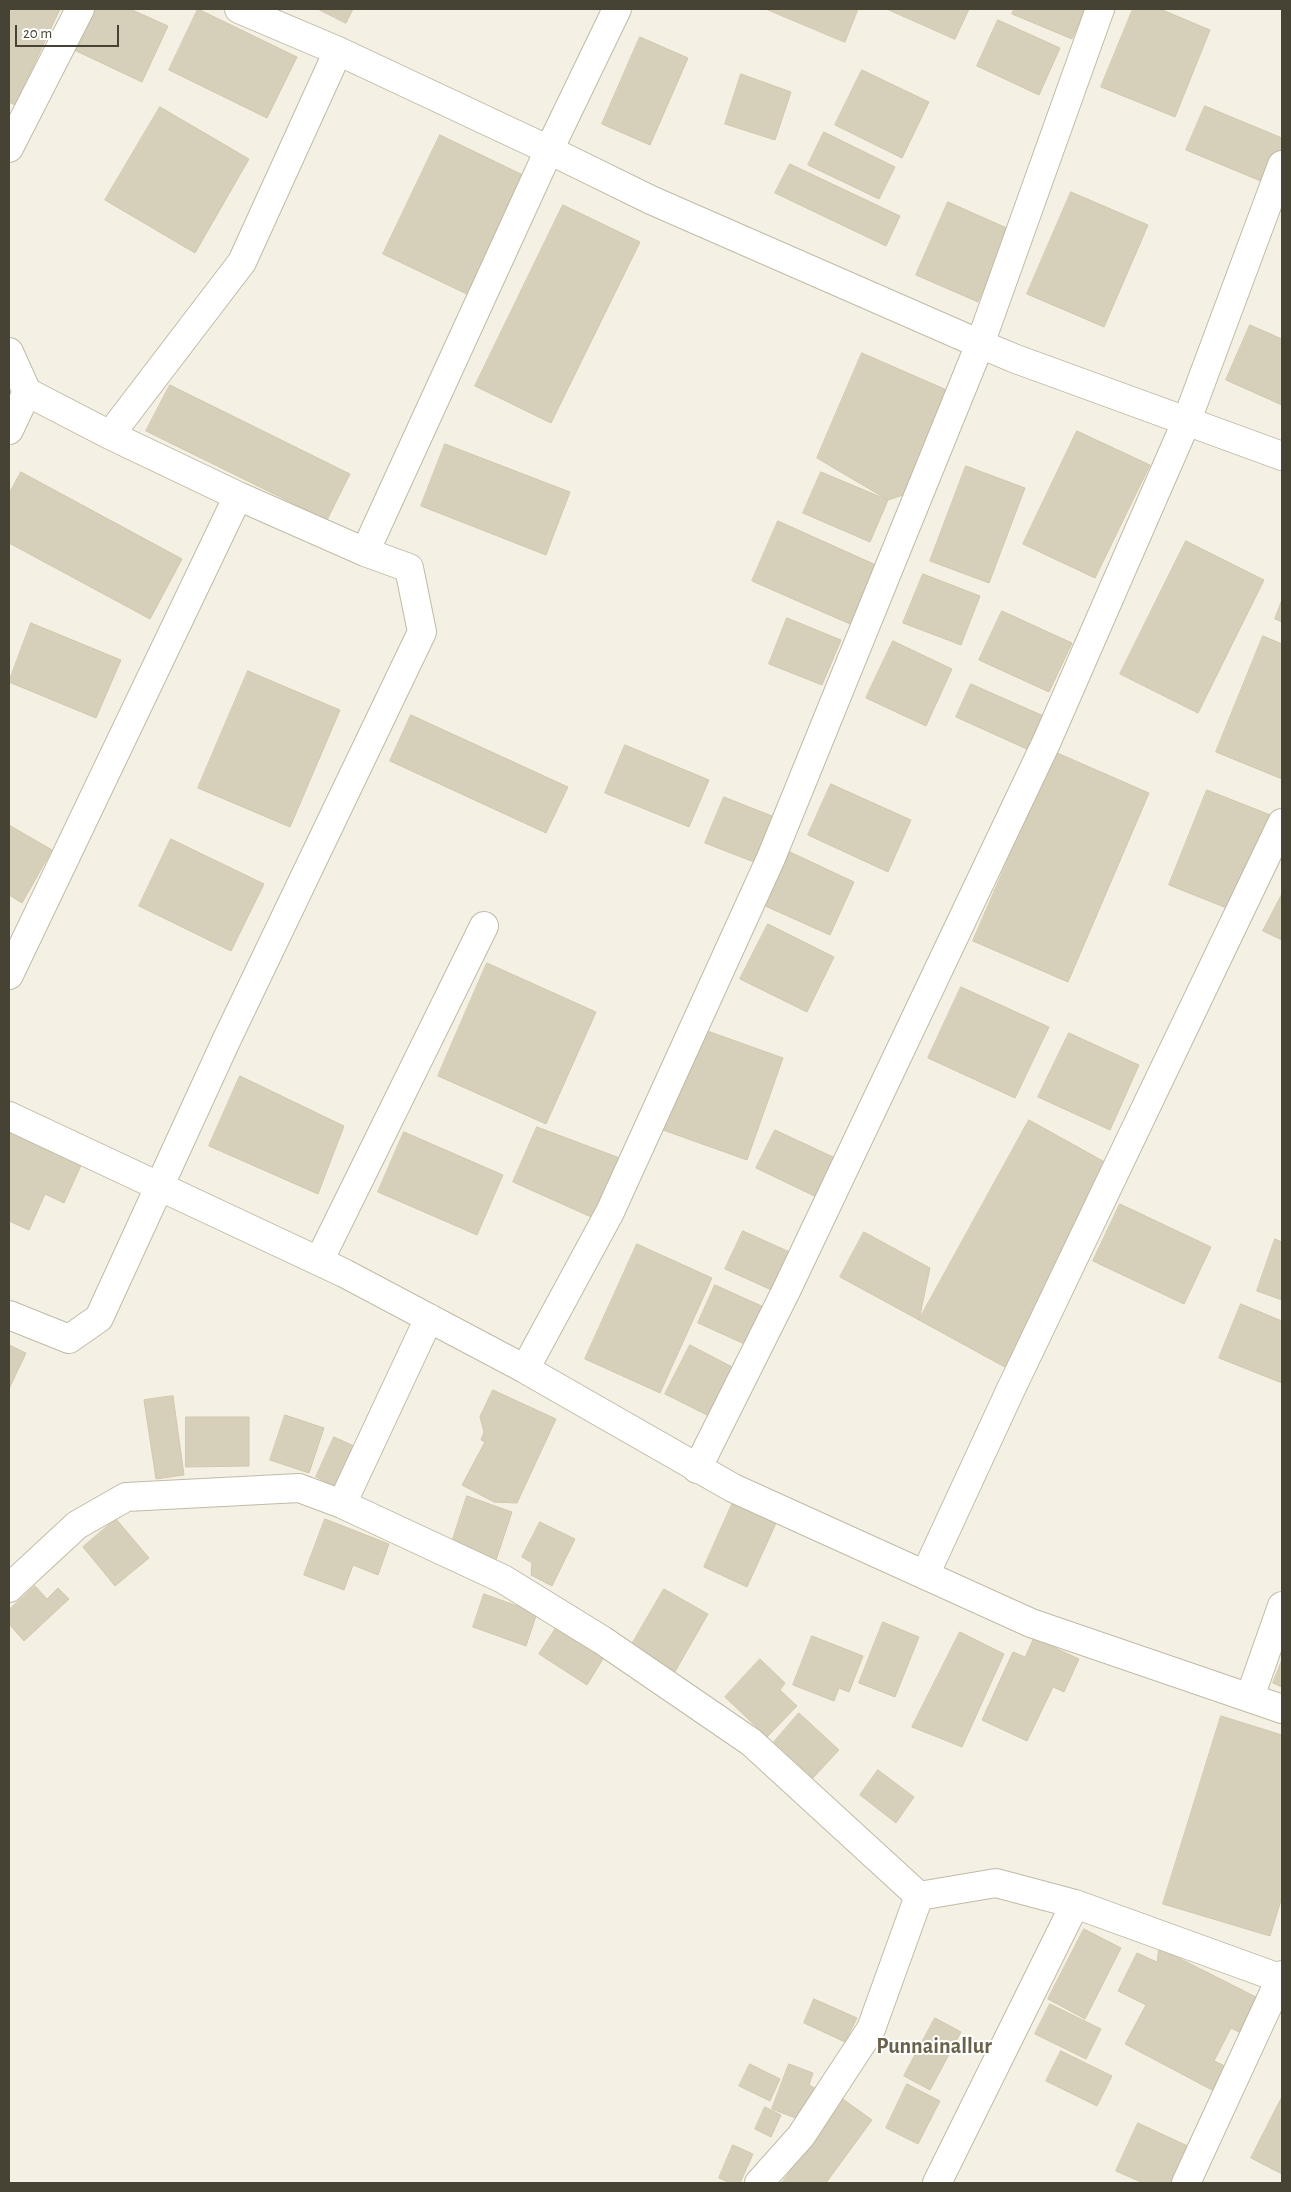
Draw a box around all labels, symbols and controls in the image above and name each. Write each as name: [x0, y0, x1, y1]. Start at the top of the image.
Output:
scale bar: [18, 15, 121, 47]
text: 20 m: [23, 26, 52, 41]
district label: Punnainallur: [876, 2033, 992, 2059]

